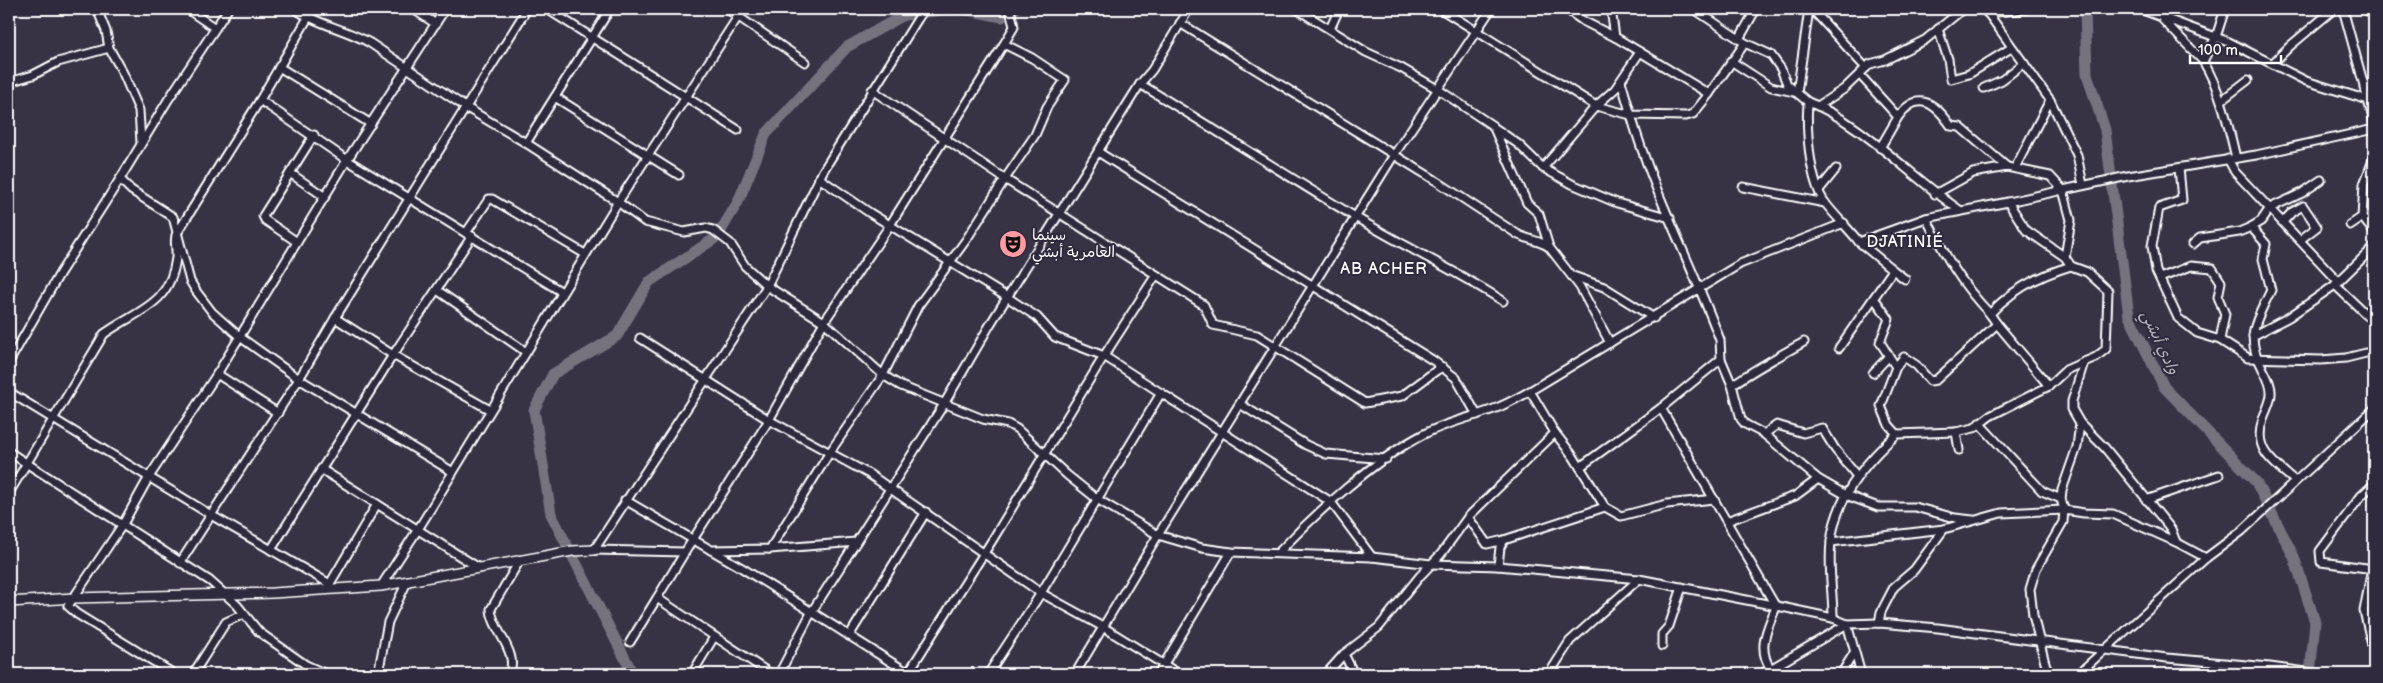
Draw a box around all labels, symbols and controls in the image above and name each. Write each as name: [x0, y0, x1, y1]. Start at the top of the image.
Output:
scale bar: [2190, 32, 2282, 64]
text: 100 m: [2198, 41, 2238, 60]
place label: سينما العامرية أبشي: [1032, 226, 1115, 265]
theatre icon: سينما العامرية أبشي: [998, 229, 1028, 259]
district label: DJATINIÉ: [1866, 231, 1944, 252]
district label: AB ACHER: [1340, 260, 1428, 279]
water label: وادي أبشي: [2133, 307, 2184, 380]

